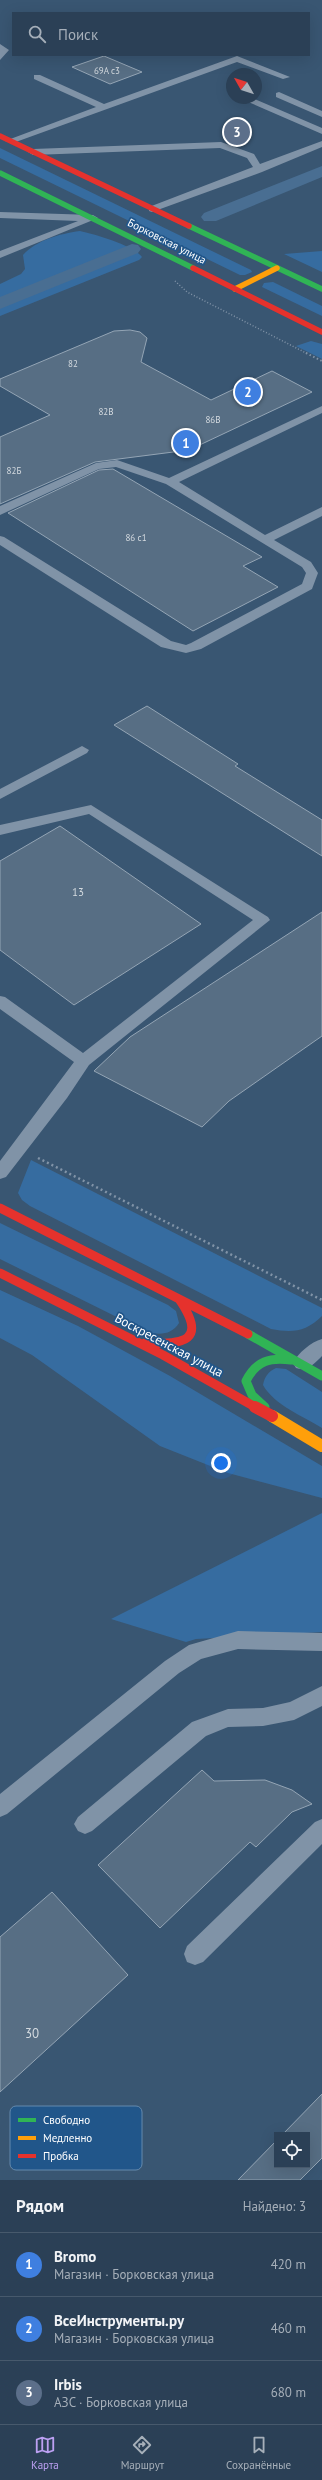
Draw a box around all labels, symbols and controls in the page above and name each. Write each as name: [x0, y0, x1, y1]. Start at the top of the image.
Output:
search box: [12, 12, 310, 56]
icon: search: [26, 23, 48, 45]
text: Поиск: [58, 25, 98, 44]
house number: 69А с3: [94, 65, 120, 76]
north arrow: [226, 68, 262, 104]
pin: 3: [224, 117, 250, 147]
street label: Борковская улица: [125, 215, 209, 267]
house number: 82: [68, 358, 78, 369]
pin: 2: [235, 377, 261, 407]
house number: 82В: [98, 406, 114, 417]
house number: 86В: [205, 414, 221, 425]
pin: 1: [173, 428, 199, 458]
house number: 82Б: [7, 465, 21, 476]
house number: 86 c1: [125, 532, 147, 543]
house number: 13: [72, 885, 84, 899]
street label: Воскресенская улица: [112, 1309, 226, 1381]
your location: [211, 1453, 231, 1473]
house number: 30: [25, 2025, 39, 2042]
legend: [10, 2106, 142, 2170]
text: Свободно: [43, 2113, 90, 2127]
text: Медленно: [43, 2131, 92, 2145]
map controls: [274, 2132, 310, 2168]
button: locate: [274, 2132, 310, 2168]
text: Пробка: [43, 2149, 79, 2163]
text: Рядом: [16, 2195, 64, 2217]
text: Найдено: 3: [243, 2198, 306, 2215]
text: Bromo: [54, 2247, 96, 2266]
text: 1: [25, 2256, 33, 2273]
text: 420 m: [271, 2256, 306, 2273]
text: Магазин · Борковская улица: [54, 2266, 214, 2283]
text: ВсеИнструменты.ру: [54, 2311, 184, 2330]
text: 2: [25, 2320, 33, 2337]
text: 460 m: [271, 2320, 306, 2337]
text: Магазин · Борковская улица: [54, 2330, 214, 2347]
text: Irbis: [54, 2375, 82, 2394]
text: 3: [25, 2384, 33, 2401]
text: 680 m: [271, 2384, 306, 2401]
text: АЗС · Борковская улица: [54, 2394, 188, 2411]
tab: Карта: [31, 2434, 59, 2472]
tab: Маршрут: [121, 2434, 164, 2472]
tab: Сохранённые: [226, 2434, 291, 2472]

